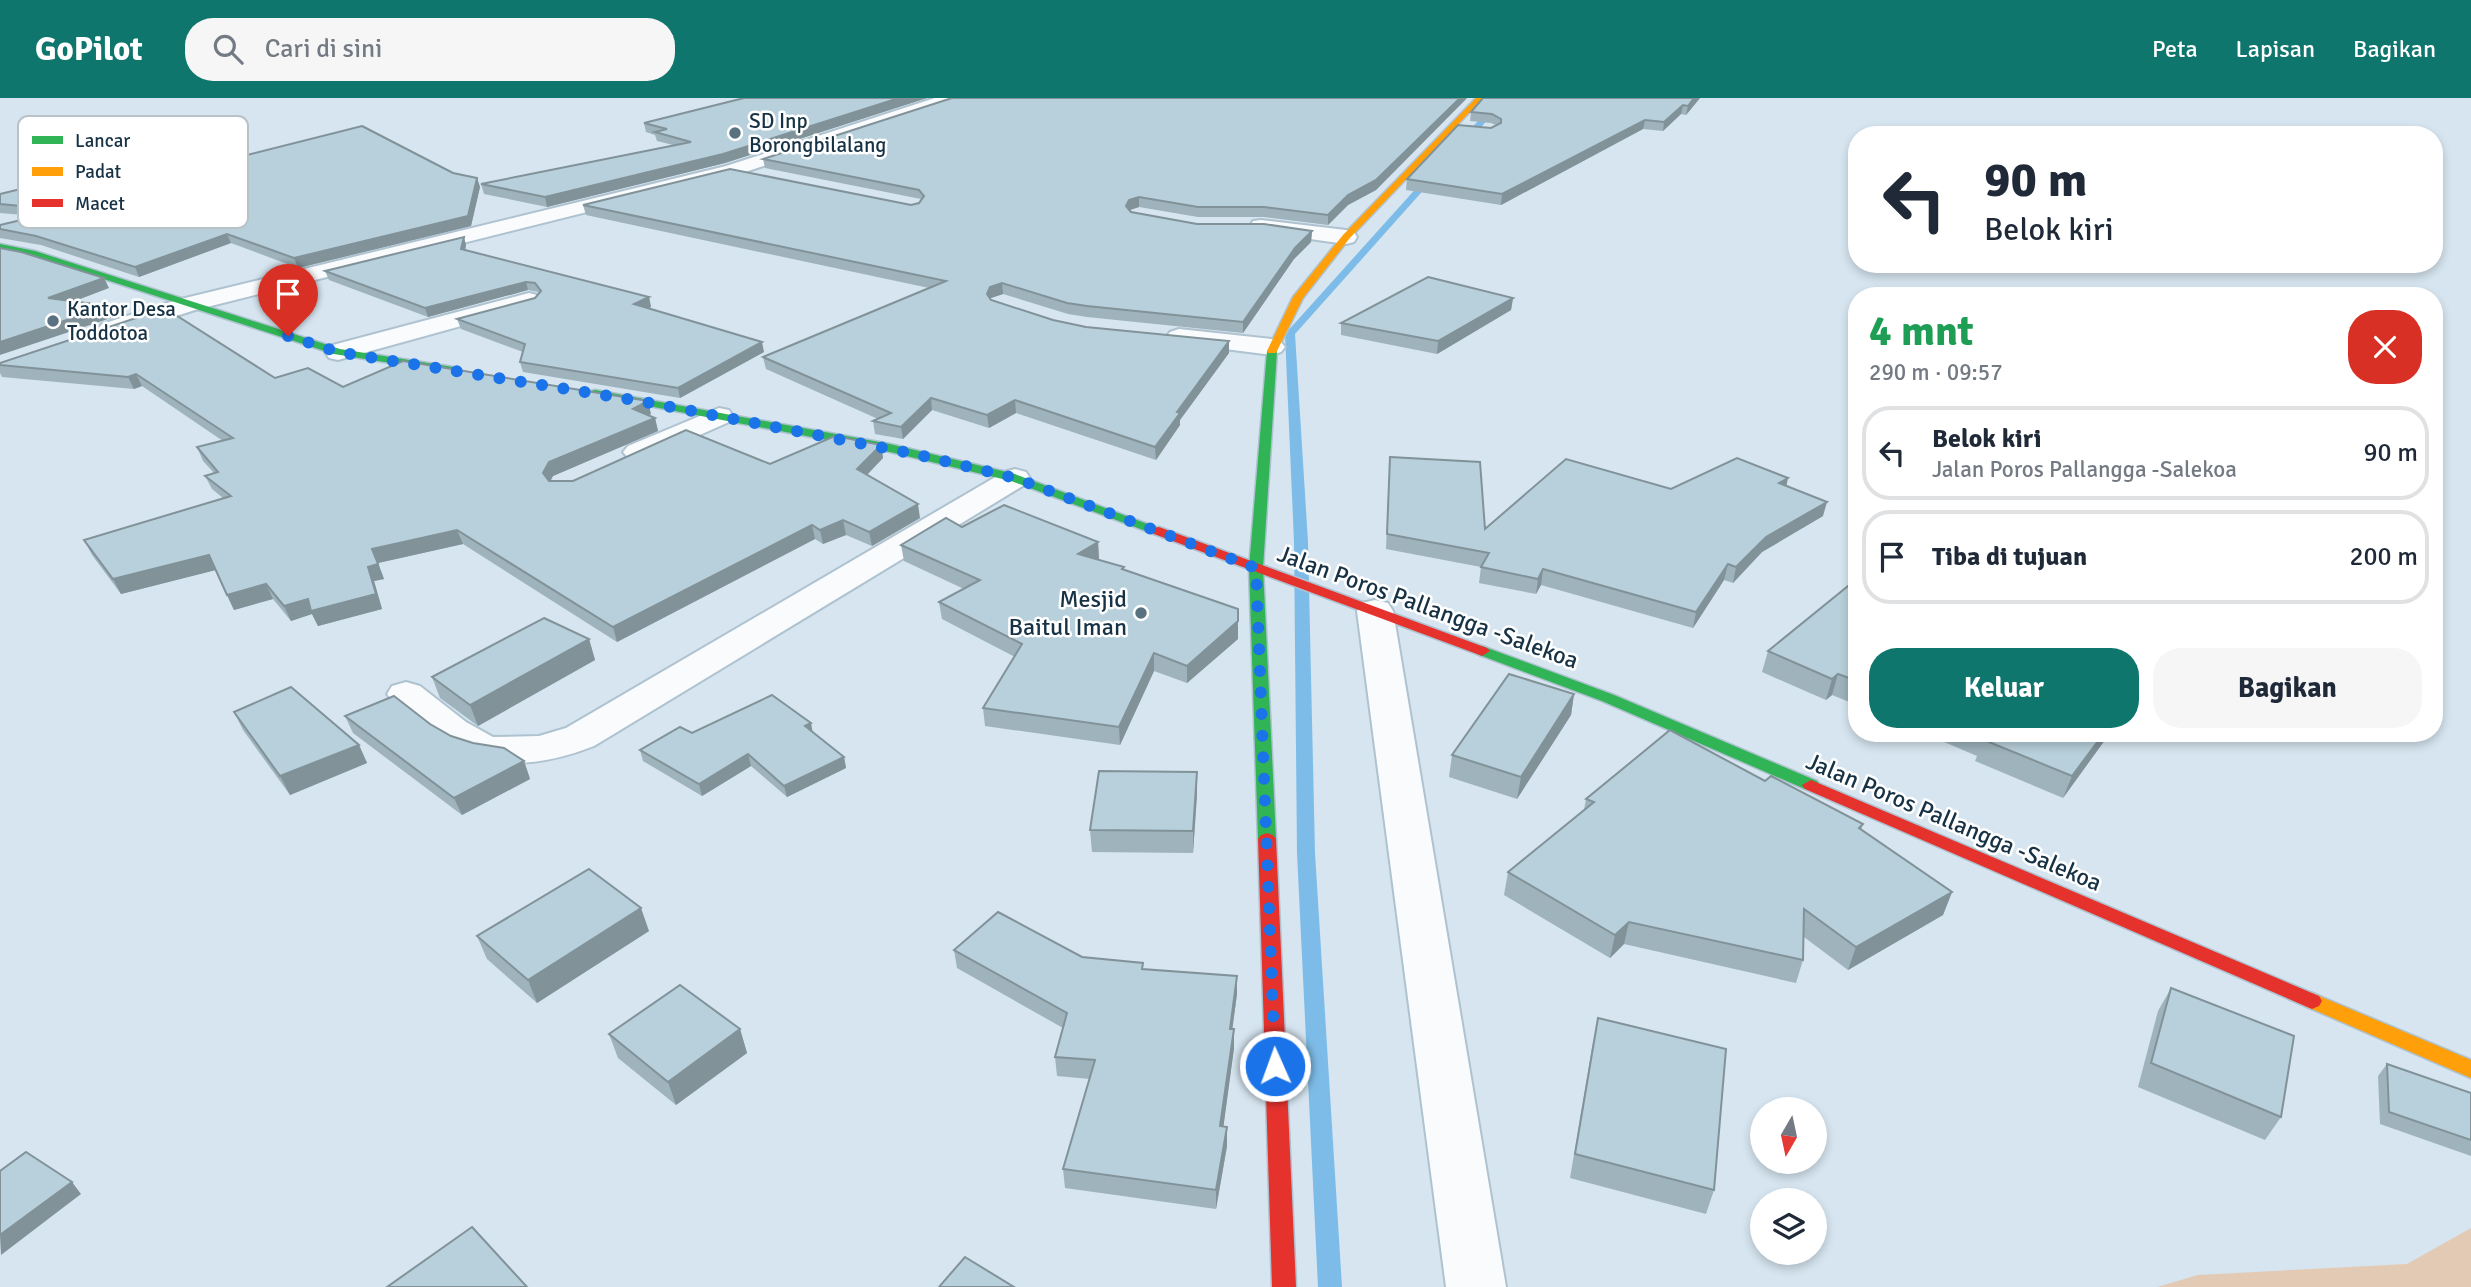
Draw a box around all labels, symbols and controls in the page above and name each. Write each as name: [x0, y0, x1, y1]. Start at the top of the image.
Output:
search box: [185, 18, 675, 81]
text: GoPilot: [35, 29, 143, 70]
icon: search: [209, 30, 247, 68]
text: Cari di sini: [265, 33, 382, 65]
text: Peta: [2152, 34, 2198, 64]
text: Lapisan: [2236, 34, 2315, 64]
text: Bagikan: [2353, 34, 2436, 64]
place label: SD Inp Borongbilalang: [749, 108, 886, 158]
legend: [18, 116, 248, 228]
marker: SD Inp Borongbilalang: [727, 125, 743, 141]
text: Lancar: [75, 129, 130, 153]
text: 90 m: [1984, 150, 2087, 210]
icon: left: [1869, 154, 1960, 245]
text: Padat: [75, 160, 121, 184]
text: Macet: [75, 192, 125, 216]
text: Belok kiri: [1984, 210, 2114, 249]
pin: [258, 264, 318, 336]
icon: arrive: [269, 275, 307, 313]
place label: Kantor Desa Toddotoa: [67, 296, 176, 346]
text: 4 mnt: [1869, 306, 1974, 357]
button: close: [2348, 310, 2422, 384]
marker: Kantor Desa Toddotoa: [45, 313, 61, 329]
text: 290 m · 09:57: [1869, 358, 2003, 387]
text: Belok kiri: [1932, 423, 2041, 455]
icon: left: [1873, 434, 1911, 472]
text: 90 m: [2363, 437, 2418, 469]
text: Jalan Poros Pallangga -Salekoa: [1932, 455, 2237, 484]
icon: arrive: [1873, 538, 1911, 576]
street label: Jalan Poros Pallangga -Salekoa: [1273, 539, 1583, 675]
text: Tiba di tujuan: [1932, 541, 2087, 573]
text: 200 m: [2349, 541, 2418, 573]
place label: Mesjid Baitul Iman: [1009, 584, 1127, 642]
marker: Mesjid Baitul Iman: [1133, 605, 1149, 621]
button: Keluar: [1869, 648, 2139, 728]
button: Bagikan: [2153, 648, 2422, 728]
street label: Jalan Poros Pallangga -Salekoa: [1802, 746, 2106, 898]
position arrow: [1238, 1029, 1312, 1103]
north arrow: [1750, 1097, 1827, 1174]
map controls: [1750, 1097, 1827, 1265]
button: layers: [1750, 1188, 1827, 1265]

